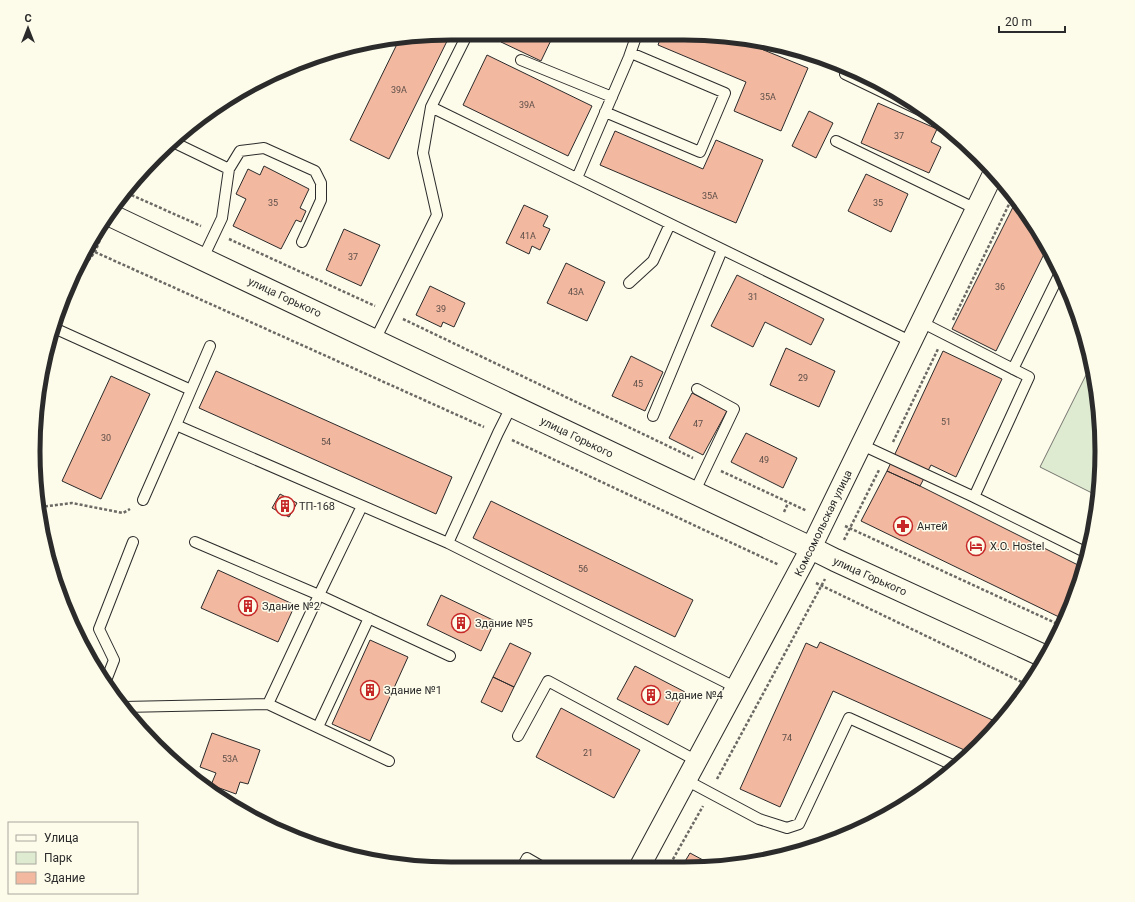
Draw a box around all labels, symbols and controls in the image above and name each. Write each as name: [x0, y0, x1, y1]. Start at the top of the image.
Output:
north arrow: [8, 8, 48, 48]
scale bar: [999, 8, 1065, 34]
text: С: [24, 12, 32, 25]
text: 20 m: [1005, 15, 1032, 29]
house number: 39А: [391, 85, 407, 95]
house number: 35А: [760, 92, 776, 102]
house number: 39А: [519, 100, 535, 110]
house number: 37: [894, 131, 904, 141]
house number: 35А: [702, 191, 718, 201]
house number: 35: [268, 198, 278, 208]
house number: 35: [873, 198, 883, 208]
house number: 41А: [520, 231, 536, 241]
house number: 37: [348, 252, 358, 262]
street label: улица Горького: [246, 275, 323, 320]
house number: 36: [995, 282, 1005, 292]
house number: 43А: [568, 287, 584, 297]
house number: 31: [748, 292, 758, 302]
house number: 39: [436, 304, 446, 314]
house number: 29: [798, 373, 808, 383]
house number: 45: [633, 379, 643, 389]
street label: улица Горького: [538, 414, 615, 461]
house number: 51: [941, 417, 951, 427]
house number: 47: [693, 419, 703, 429]
house number: 30: [101, 433, 111, 443]
house number: 54: [321, 437, 331, 447]
house number: 49: [759, 455, 769, 465]
street label: Комсомольская улица: [792, 468, 855, 579]
building icon: ТП-168: [274, 495, 296, 517]
place label: ТП-168: [299, 500, 335, 513]
pharmacy icon: Антей: [892, 515, 914, 537]
place label: Антей: [917, 520, 948, 533]
hotel icon: X.O. Hostel: [965, 535, 987, 557]
place label: X.O. Hostel: [990, 540, 1044, 553]
street label: улица Горького: [831, 554, 909, 599]
house number: 56: [578, 564, 588, 574]
building icon: Здание №2: [237, 595, 259, 617]
place label: Здание №2: [262, 600, 320, 613]
building icon: Здание №5: [450, 612, 472, 634]
place label: Здание №5: [475, 617, 533, 630]
building icon: Здание №1: [359, 679, 381, 701]
place label: Здание №1: [384, 684, 442, 697]
building icon: Здание №4: [640, 684, 662, 706]
place label: Здание №4: [665, 689, 723, 702]
house number: 74: [782, 733, 792, 743]
house number: 21: [583, 748, 593, 758]
house number: 53А: [222, 754, 238, 764]
legend: [8, 822, 138, 894]
text: Улица: [44, 831, 79, 845]
text: Парк: [44, 851, 73, 865]
text: Здание: [44, 871, 85, 885]

